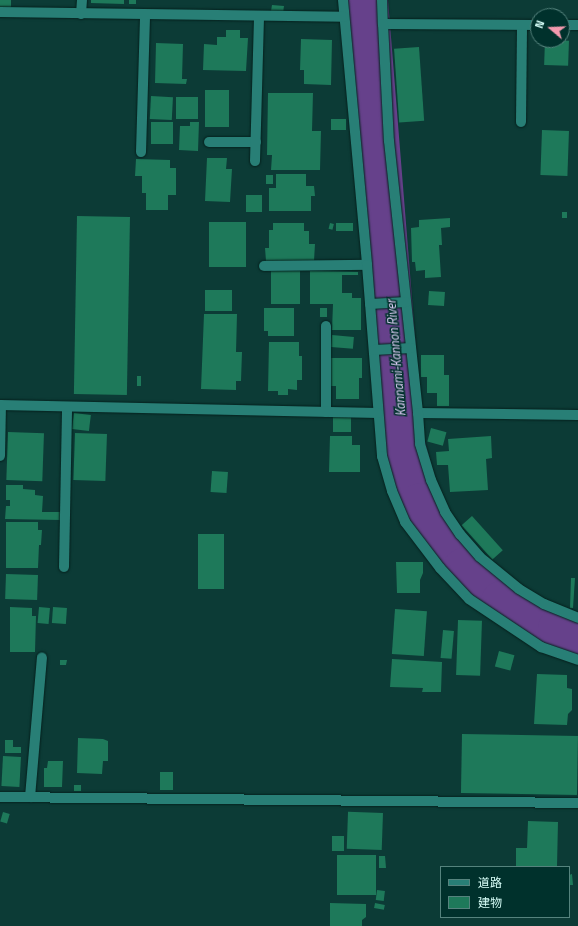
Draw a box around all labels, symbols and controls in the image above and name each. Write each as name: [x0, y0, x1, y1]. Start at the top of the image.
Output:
north arrow: [530, 8, 570, 48]
text: N: [531, 18, 548, 31]
water label: Kannami-Kannon River: [383, 299, 409, 417]
legend: [440, 866, 570, 918]
text: 道路: [478, 873, 502, 892]
text: 建物: [478, 893, 502, 912]

